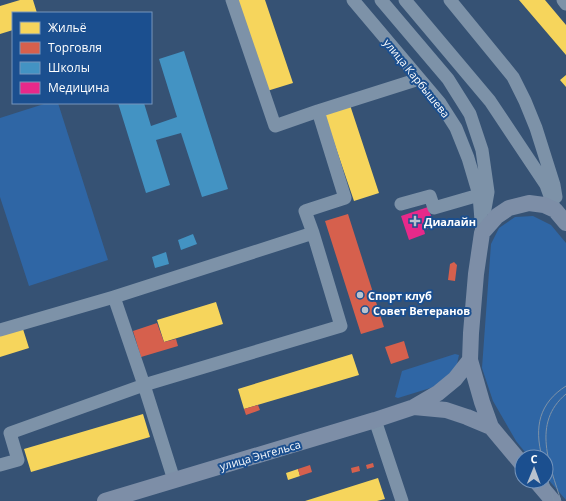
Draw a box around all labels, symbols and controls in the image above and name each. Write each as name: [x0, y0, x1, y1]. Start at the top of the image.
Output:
legend: [12, 12, 152, 104]
text: Жильё: [48, 19, 87, 36]
street label: улица Карбышева: [380, 35, 454, 121]
text: Торговля: [48, 39, 102, 56]
text: Школы: [48, 59, 90, 76]
text: Медицина: [48, 79, 109, 96]
place label: Диалайн: [424, 214, 476, 229]
marker: Диалайн: [409, 215, 421, 227]
place label: Спорт клуб: [368, 288, 432, 303]
marker: Спорт клуб: [355, 290, 365, 300]
place label: Совет Ветеранов: [373, 303, 470, 318]
marker: Совет Ветеранов: [360, 305, 370, 315]
street label: улица Энгельса: [218, 436, 302, 474]
north arrow: [514, 449, 554, 489]
text: С: [531, 451, 538, 466]

